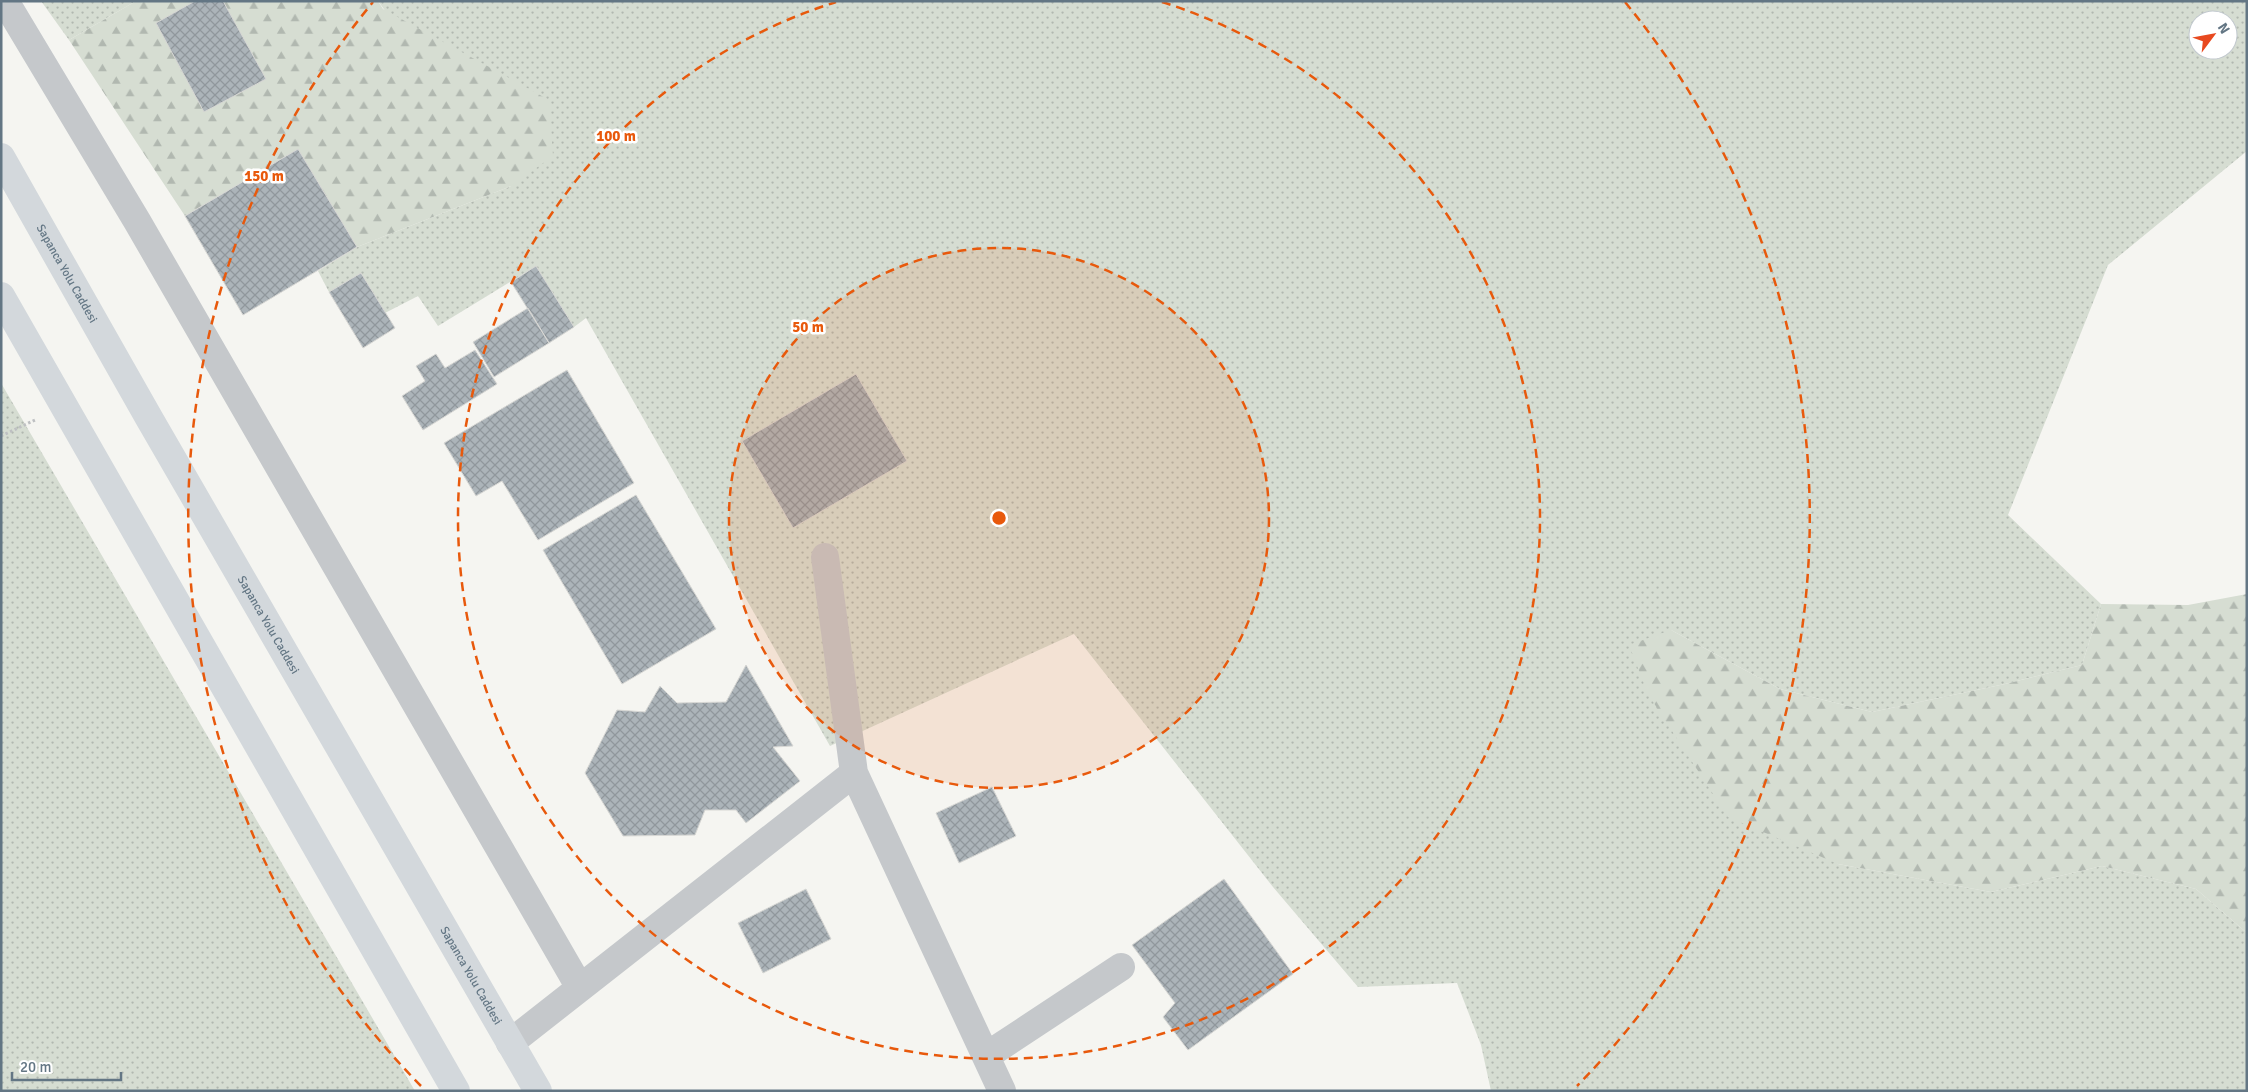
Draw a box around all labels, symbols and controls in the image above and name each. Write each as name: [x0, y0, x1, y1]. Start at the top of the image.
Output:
north arrow: [2188, 10, 2238, 60]
text: N: [2214, 20, 2233, 37]
text: 100 m: [596, 127, 636, 145]
text: 150 m: [244, 167, 284, 185]
street label: Sapanca Yolu Caddesi: [33, 222, 101, 326]
text: 50 m: [792, 318, 824, 336]
centre of rings: [990, 509, 1008, 527]
street label: Sapanca Yolu Caddesi: [234, 573, 302, 677]
street label: Sapanca Yolu Caddesi: [437, 924, 505, 1028]
scale bar: [12, 1050, 121, 1082]
text: 20 m: [20, 1058, 51, 1076]

